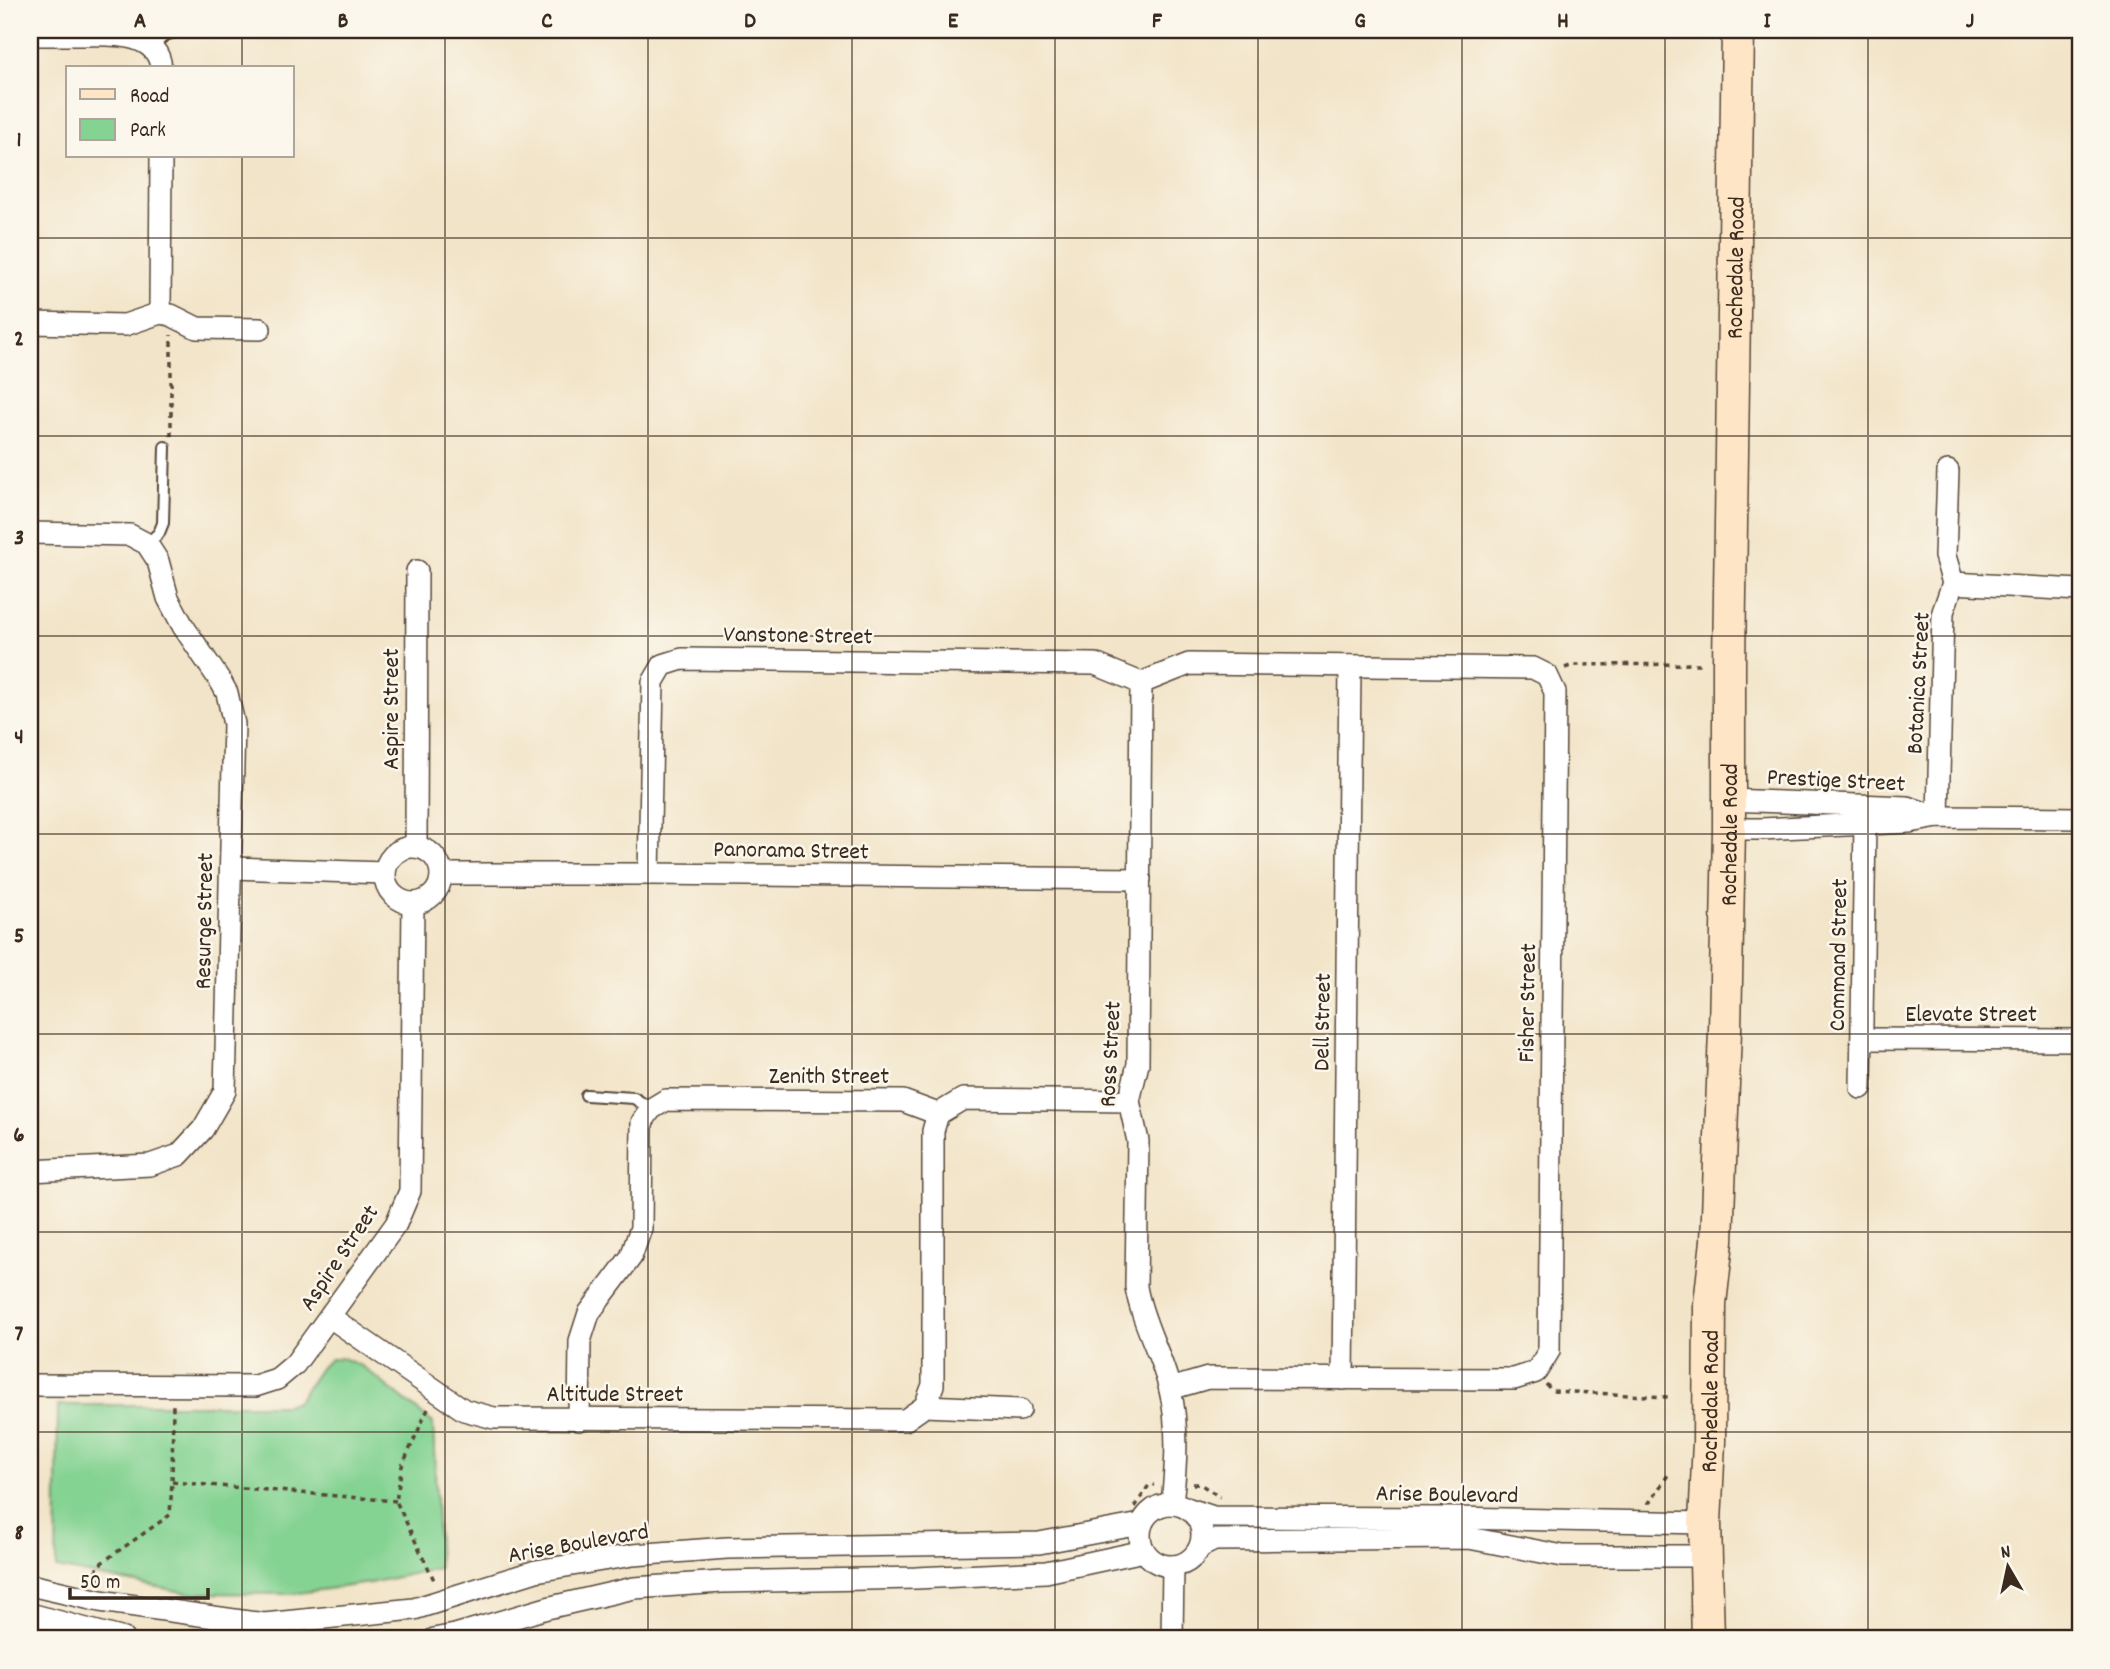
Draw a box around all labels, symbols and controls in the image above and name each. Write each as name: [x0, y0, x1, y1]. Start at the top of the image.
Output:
text: A: [134, 6, 146, 39]
text: B: [338, 6, 349, 39]
text: C: [541, 6, 553, 39]
text: D: [744, 6, 756, 39]
text: E: [948, 6, 959, 39]
text: F: [1152, 6, 1163, 39]
text: G: [1354, 6, 1366, 39]
text: H: [1557, 6, 1569, 39]
text: I: [1763, 6, 1771, 39]
text: J: [1966, 6, 1974, 39]
legend: [66, 66, 294, 158]
text: Road: [130, 83, 169, 113]
text: Park: [130, 117, 166, 147]
text: 1: [16, 125, 22, 158]
street label: Rochedale Road: [1720, 196, 1756, 339]
text: 2: [14, 324, 24, 357]
text: 3: [14, 523, 24, 556]
street label: Botanica Street: [1899, 611, 1941, 755]
street label: Vanstone Street: [723, 619, 873, 655]
street label: Aspire Street: [376, 648, 410, 770]
text: 4: [14, 722, 24, 755]
street label: Prestige Street: [1766, 761, 1906, 803]
street label: Rochedale Road: [1713, 763, 1749, 907]
street label: Panorama Street: [713, 834, 869, 870]
street label: Resurge Street: [188, 852, 224, 990]
street label: Command Street: [1822, 878, 1858, 1032]
text: 5: [14, 921, 24, 954]
street label: Fisher Street: [1511, 943, 1547, 1063]
street label: Dell Street: [1306, 973, 1342, 1071]
street label: Elevate Street: [1905, 999, 2037, 1033]
street label: Ross Street: [1092, 1000, 1132, 1108]
street label: Zenith Street: [769, 1061, 889, 1095]
text: 6: [13, 1120, 25, 1153]
street label: Aspire Street: [292, 1199, 389, 1319]
text: 7: [15, 1319, 24, 1352]
street label: Rochedale Road: [1694, 1330, 1730, 1474]
street label: Altitude Street: [547, 1379, 684, 1413]
street label: Arise Boulevard: [1375, 1478, 1519, 1514]
street label: Arise Boulevard: [505, 1516, 652, 1574]
text: 8: [14, 1518, 24, 1551]
north arrow: [1974, 1532, 2044, 1602]
text: N: [1999, 1540, 2013, 1568]
scale bar: [70, 1557, 208, 1601]
text: 50 m: [80, 1569, 120, 1599]

